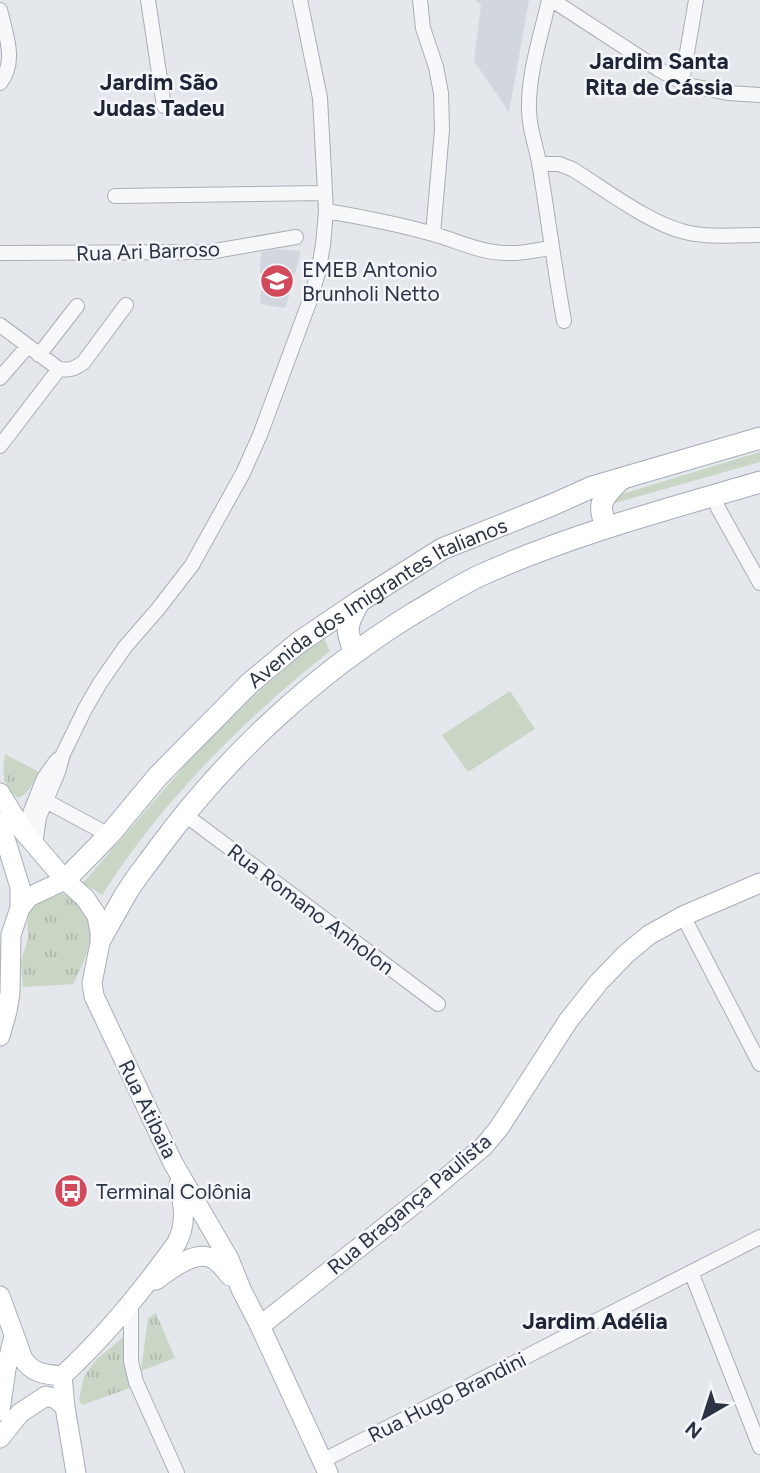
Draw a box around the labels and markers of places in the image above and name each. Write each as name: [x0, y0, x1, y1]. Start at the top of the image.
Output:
place label: EMEB Antonio Brunholi Netto: [302, 257, 440, 306]
school or university icon: EMEB Antonio Brunholi Netto: [258, 262, 296, 300]
bus stop icon: Terminal Colônia: [52, 1172, 90, 1210]
place label: Terminal Colônia: [96, 1179, 251, 1204]

